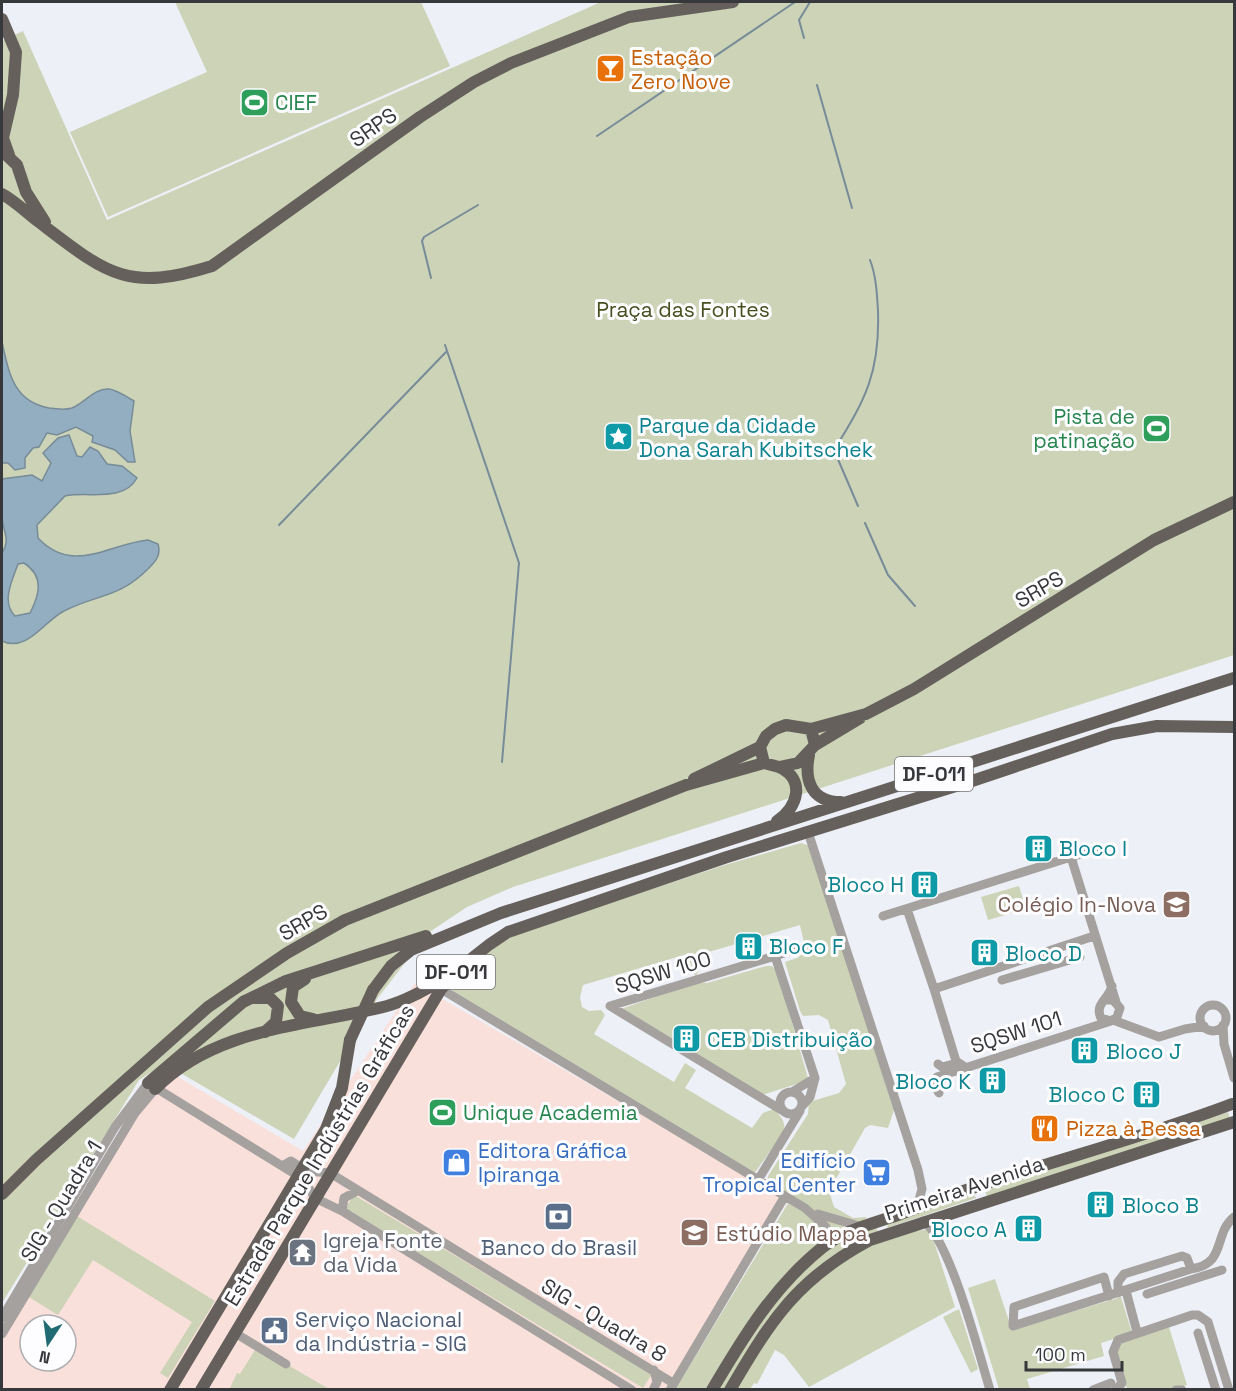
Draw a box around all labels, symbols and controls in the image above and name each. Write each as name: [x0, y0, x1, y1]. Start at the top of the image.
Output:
place label: Estação Zero Nove: [631, 44, 731, 95]
bar icon: Estação Zero Nove: [594, 53, 626, 85]
sports icon: CIEF: [238, 86, 270, 118]
place label: CIEF: [275, 89, 317, 116]
street label: SRPS: [344, 101, 402, 153]
park label: Praça das Fontes: [596, 296, 770, 323]
place label: Pista de patinação: [1033, 403, 1135, 454]
place label: Parque da Cidade Dona Sarah Kubitschek: [639, 412, 873, 463]
sports icon: Pista de patinação: [1140, 412, 1172, 444]
place icon: Parque da Cidade Dona Sarah Kubitschek: [602, 421, 634, 453]
street label: SRPS: [1010, 564, 1068, 614]
road number: DF-011: [895, 757, 973, 791]
building icon: Bloco I: [1022, 832, 1054, 864]
place label: Bloco I: [1059, 835, 1127, 862]
building icon: Bloco H: [909, 868, 941, 900]
place label: Bloco H: [827, 871, 904, 898]
school or university icon: Colégio In-Nova: [1161, 888, 1193, 920]
place label: Colégio In-Nova: [998, 891, 1156, 918]
street label: SRPS: [274, 897, 332, 947]
building icon: Bloco F: [732, 930, 764, 962]
place label: Bloco F: [769, 933, 843, 960]
building icon: Bloco D: [968, 937, 1000, 969]
place label: Bloco D: [1005, 940, 1082, 967]
street label: SQSW 100: [612, 945, 714, 999]
road number: DF-011: [417, 955, 495, 989]
street label: Estrada Parque Indústrias Gráficas: [218, 999, 420, 1311]
street label: SQSW 101: [967, 1005, 1065, 1059]
building icon: CEB Distribuição: [670, 1023, 702, 1055]
place label: CEB Distribuição: [707, 1026, 873, 1053]
building icon: Bloco J: [1069, 1035, 1101, 1067]
place label: Bloco J: [1106, 1038, 1181, 1065]
building icon: Bloco K: [976, 1065, 1008, 1097]
place label: Bloco K: [895, 1068, 971, 1095]
building icon: Bloco C: [1130, 1078, 1162, 1110]
place label: Bloco C: [1049, 1081, 1125, 1108]
sports icon: Unique Academia: [426, 1096, 458, 1128]
place label: Unique Academia: [463, 1099, 638, 1126]
restaurant icon: Pizza à Bessa: [1029, 1112, 1061, 1144]
place label: Pizza à Bessa: [1066, 1115, 1201, 1142]
street label: SIG - Quadra 1: [14, 1135, 108, 1267]
place label: Editora Gráfica Ipiranga: [478, 1137, 627, 1188]
shop icon: Editora Gráfica Ipiranga: [441, 1146, 473, 1178]
place label: Edifício Tropical Center: [703, 1147, 856, 1198]
street label: Primeira Avenida: [881, 1150, 1047, 1226]
supermarket icon: Edifício Tropical Center: [861, 1156, 893, 1188]
building icon: Bloco B: [1085, 1189, 1117, 1221]
place label: Bloco B: [1122, 1192, 1199, 1219]
bank icon: Banco do Brasil: [543, 1200, 575, 1232]
building icon: Bloco A: [1012, 1213, 1044, 1245]
place label: Bloco A: [931, 1216, 1007, 1243]
school or university icon: Estúdio Mappa: [679, 1217, 711, 1249]
place label: Estúdio Mappa: [716, 1220, 868, 1247]
place label: Igreja Fonte da Vida: [323, 1227, 443, 1278]
place label: Banco do Brasil: [481, 1234, 637, 1261]
temple icon: Igreja Fonte da Vida: [286, 1236, 318, 1268]
street label: SIG - Quadra 8: [536, 1272, 672, 1368]
place label: Serviço Nacional da Indústria - SIG: [295, 1306, 467, 1357]
north arrow: [18, 1313, 78, 1373]
public building icon: Serviço Nacional da Indústria - SIG: [258, 1315, 290, 1347]
scale bar: [1026, 1334, 1122, 1372]
text: 100 m: [1035, 1343, 1086, 1366]
text: N: [37, 1346, 52, 1369]

